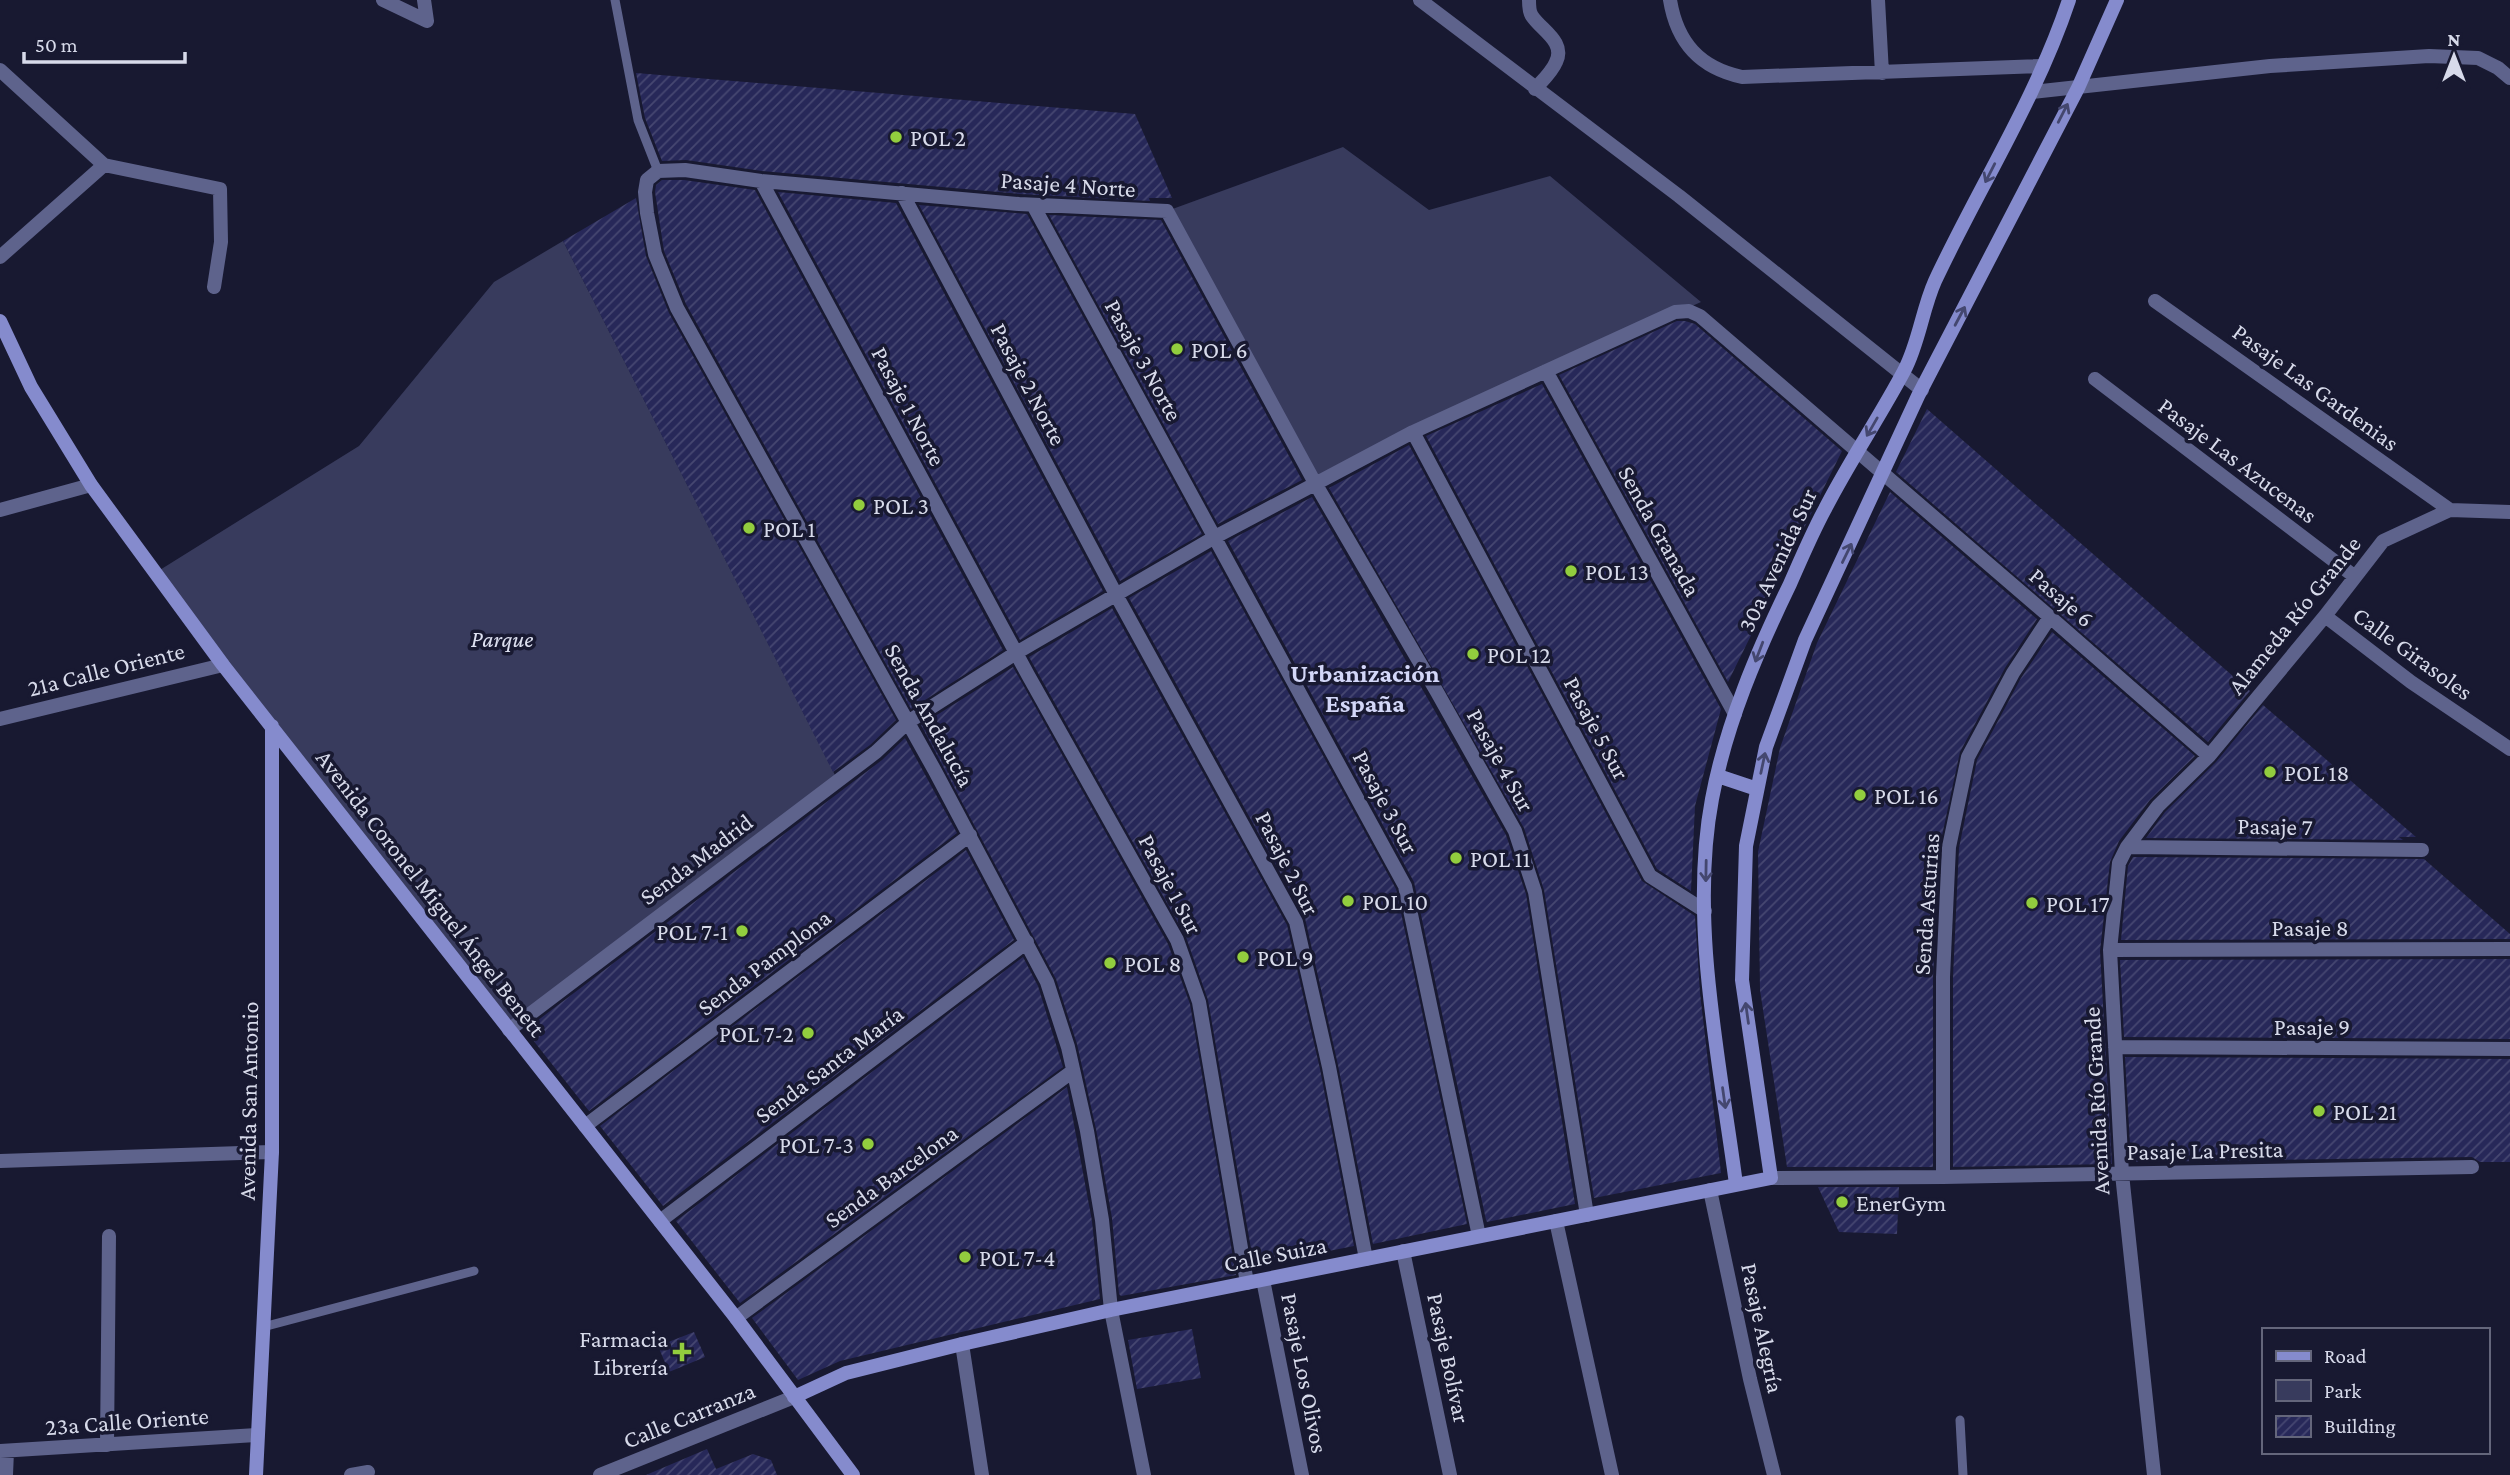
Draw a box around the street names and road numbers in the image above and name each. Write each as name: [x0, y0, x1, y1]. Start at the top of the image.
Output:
street label: Pasaje 4 Norte: [1000, 166, 1136, 202]
street label: Pasaje 3 Norte: [1100, 295, 1188, 425]
street label: Pasaje 2 Norte: [986, 318, 1072, 450]
street label: Pasaje Las Gardenias: [2228, 318, 2404, 456]
street label: Pasaje 1 Norte: [866, 342, 952, 470]
street label: Pasaje Las Azucenas: [2153, 392, 2323, 528]
street label: Senda Granada: [1613, 461, 1707, 601]
street label: 30a Avenida Sur: [1732, 484, 1822, 636]
street label: Alameda Río Grande: [2222, 531, 2366, 699]
street label: Pasaje 6: [2024, 562, 2100, 632]
street label: Calle Girasoles: [2348, 601, 2478, 705]
street label: 21a Calle Oriente: [25, 636, 187, 702]
street label: Senda Andalucía: [880, 639, 980, 791]
street label: Pasaje 5 Sur: [1559, 672, 1636, 784]
street label: Pasaje 4 Sur: [1462, 704, 1541, 817]
street label: Avenida Coronel Miguel Ángel Benett: [311, 744, 552, 1043]
street label: Pasaje 3 Sur: [1348, 746, 1425, 858]
street label: Pasaje 2 Sur: [1250, 807, 1326, 920]
street label: Senda Madrid: [634, 808, 758, 910]
street label: Pasaje 7: [2237, 812, 2313, 840]
street label: Pasaje 1 Sur: [1133, 829, 1209, 939]
street label: Senda Asturias: [1908, 832, 1944, 976]
street label: Senda Pamplona: [692, 903, 836, 1021]
street label: Pasaje 8: [2271, 914, 2349, 941]
street label: Senda Santa María: [750, 999, 908, 1129]
street label: Avenida San Antonio: [233, 1001, 263, 1201]
street label: Avenida Río Grande: [2078, 1006, 2114, 1196]
street label: Pasaje 9: [2274, 1013, 2350, 1040]
street label: Senda Barcelona: [819, 1119, 963, 1233]
street label: Pasaje La Presita: [2126, 1135, 2284, 1165]
street label: Calle Suiza: [1221, 1231, 1329, 1277]
street label: Pasaje Alegría: [1736, 1261, 1790, 1395]
street label: Pasaje Los Olivos: [1276, 1290, 1334, 1456]
street label: Pasaje Bolívar: [1422, 1290, 1476, 1426]
street label: Calle Carranza: [619, 1376, 759, 1454]
street label: 23a Calle Oriente: [44, 1402, 210, 1440]

